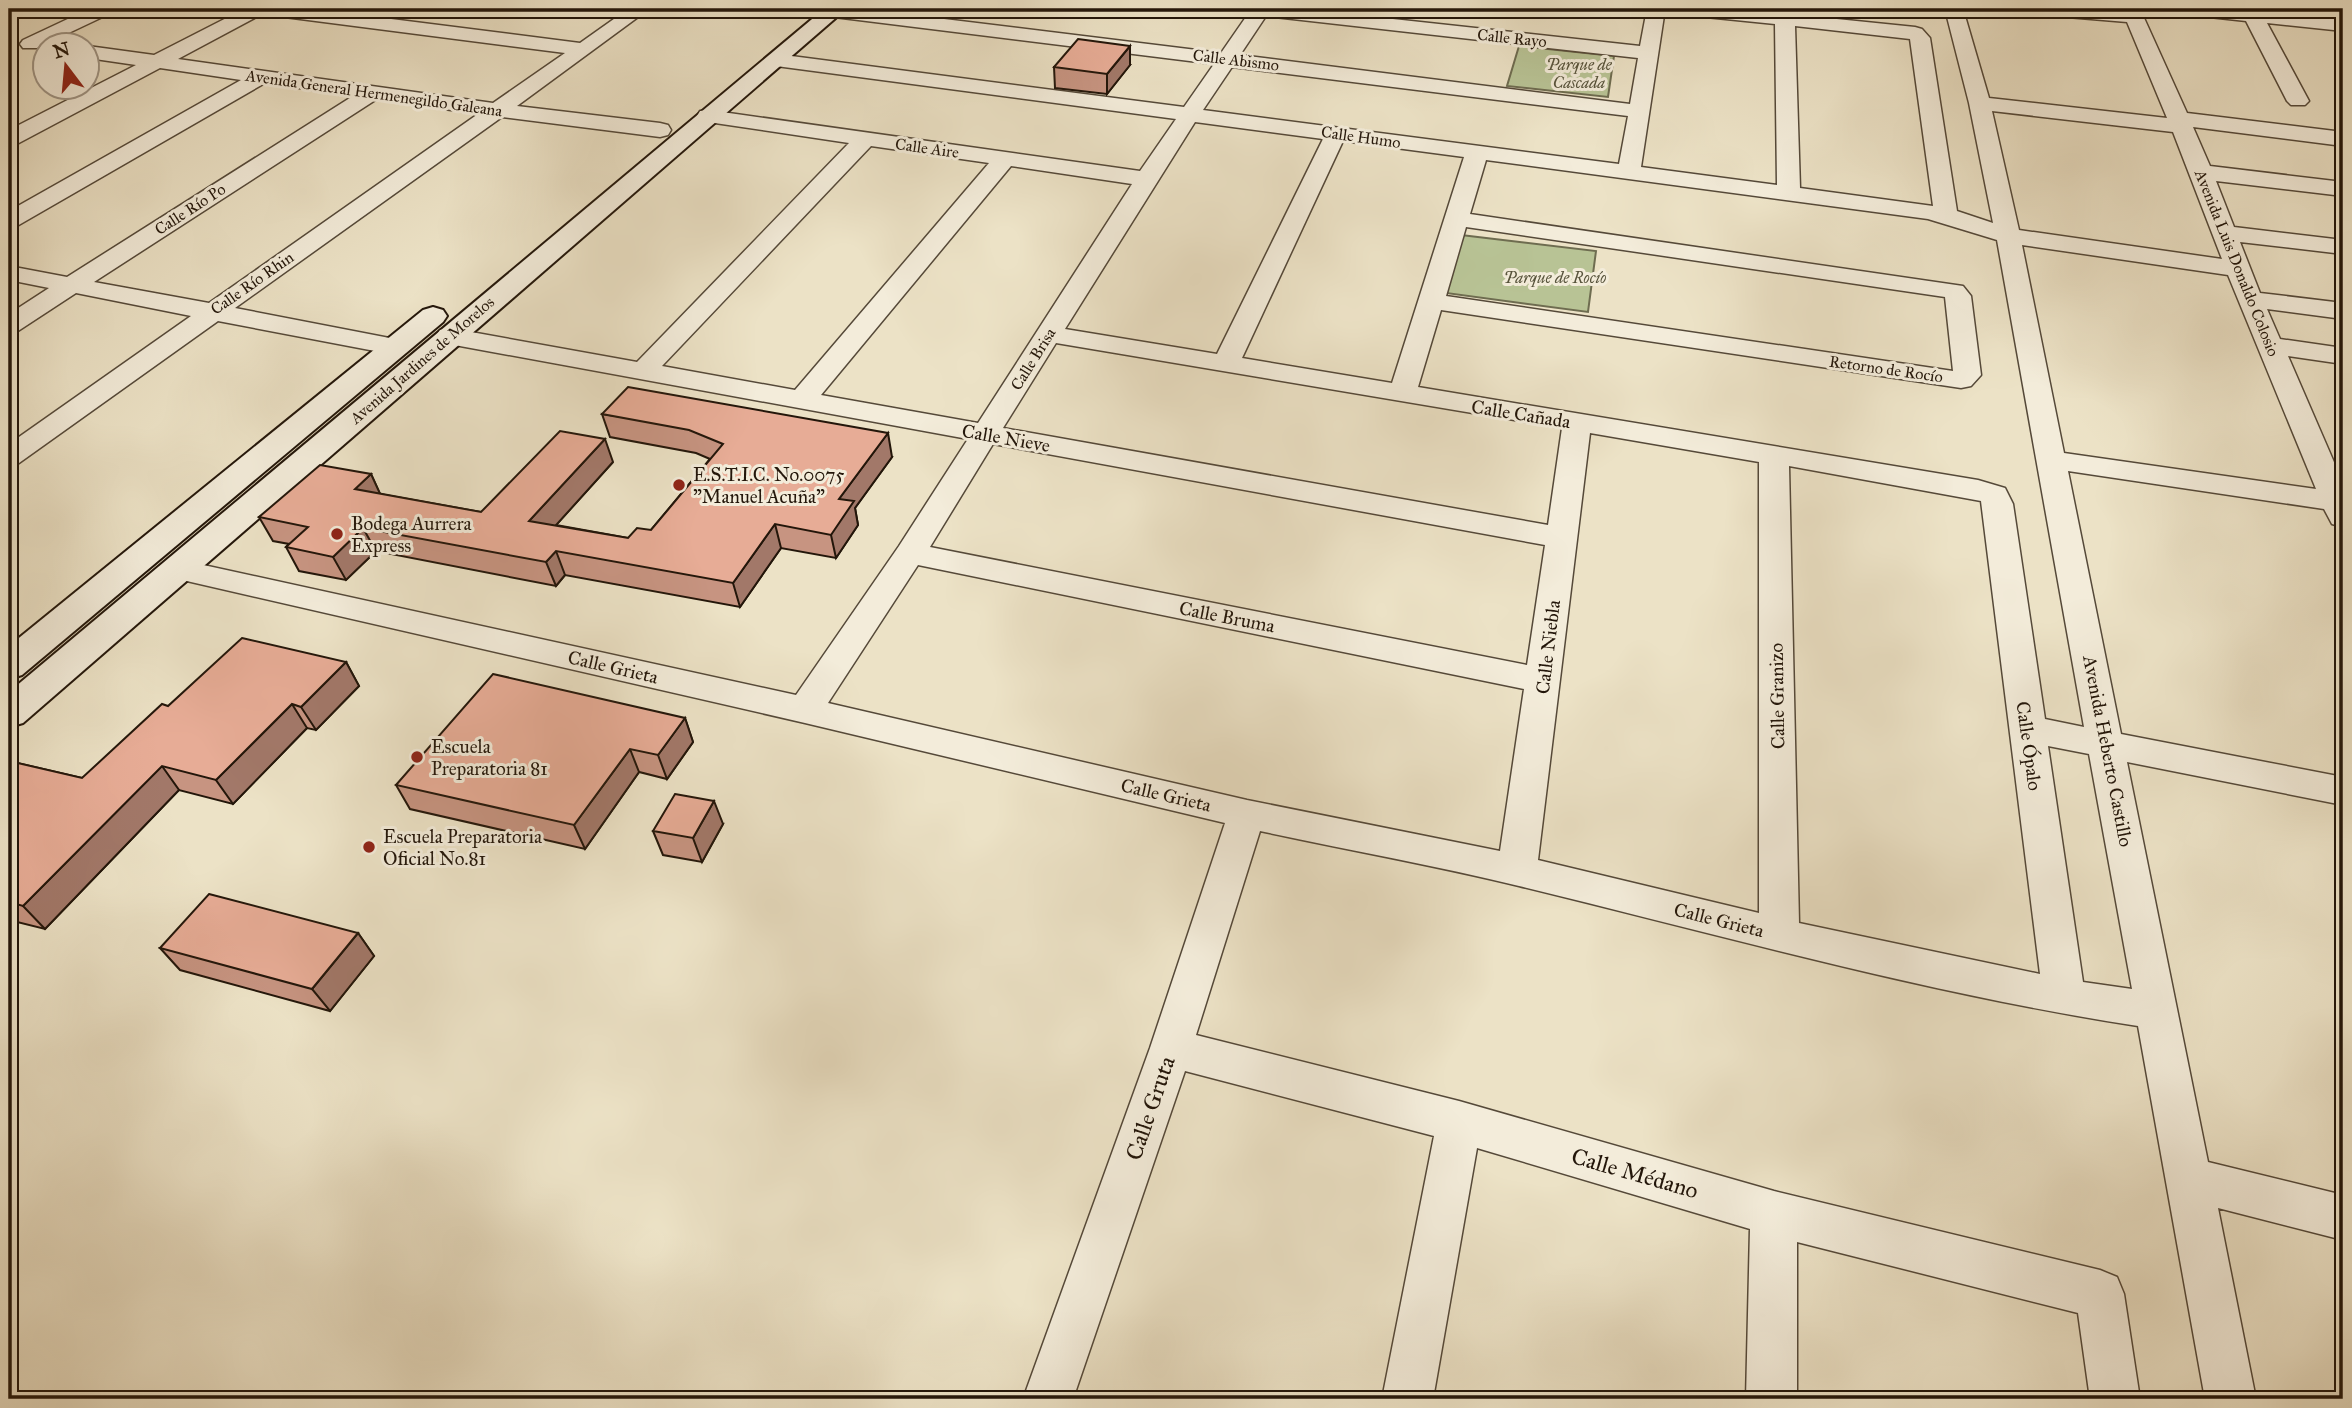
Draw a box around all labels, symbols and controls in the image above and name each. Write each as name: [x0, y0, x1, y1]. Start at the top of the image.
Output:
street label: Calle Rayo: [1476, 25, 1548, 51]
north arrow: [32, 32, 102, 102]
text: N: [51, 37, 72, 63]
street label: Calle Abismo: [1192, 45, 1280, 75]
park label: Parque de Cascada: [1546, 55, 1613, 92]
street label: Avenida General Hermenegildo Galeana: [243, 65, 504, 121]
street label: Calle Humo: [1320, 122, 1402, 152]
street label: Calle Aire: [894, 134, 960, 162]
street label: Avenida Luis Donaldo Colosio: [2190, 166, 2283, 359]
street label: Calle Río Po: [151, 179, 229, 239]
street label: Calle Río Rhin: [207, 247, 297, 319]
park label: Parque de Rocío: [1504, 268, 1606, 287]
street label: Avenida Jardines de Morelos: [345, 292, 499, 429]
street label: Calle Brisa: [1006, 324, 1060, 394]
street label: Retorno de Rocío: [1828, 352, 1944, 386]
street label: Calle Cañada: [1470, 395, 1573, 433]
street label: Calle Nieve: [960, 419, 1052, 457]
place label: E.S.T.I.C. No.0075 "Manuel Acuña": [693, 463, 844, 508]
marker: E.S.T.I.C. No.0075 "Manuel Acuña": [671, 477, 687, 493]
place label: Bodega Aurrera Express: [351, 512, 473, 557]
marker: Bodega Aurrera Express: [329, 526, 345, 542]
street label: Calle Bruma: [1177, 596, 1278, 638]
street label: Calle Niebla: [1531, 598, 1565, 695]
street label: Calle Granizo: [1765, 642, 1789, 749]
street label: Calle Grieta: [566, 645, 661, 689]
street label: Avenida Heberto Castillo: [2078, 652, 2138, 849]
street label: Calle Ópalo: [2011, 700, 2048, 792]
place label: Escuela Preparatoria 81: [431, 735, 548, 780]
marker: Escuela Preparatoria 81: [409, 749, 425, 765]
street label: Calle Grieta: [1119, 773, 1214, 817]
place label: Escuela Preparatoria Oficial No.81: [383, 825, 543, 870]
marker: Escuela Preparatoria Oficial No.81: [361, 839, 377, 855]
street label: Calle Grieta: [1672, 898, 1767, 943]
street label: Calle Gruta: [1119, 1052, 1181, 1164]
street label: Calle Médano: [1568, 1142, 1702, 1204]

